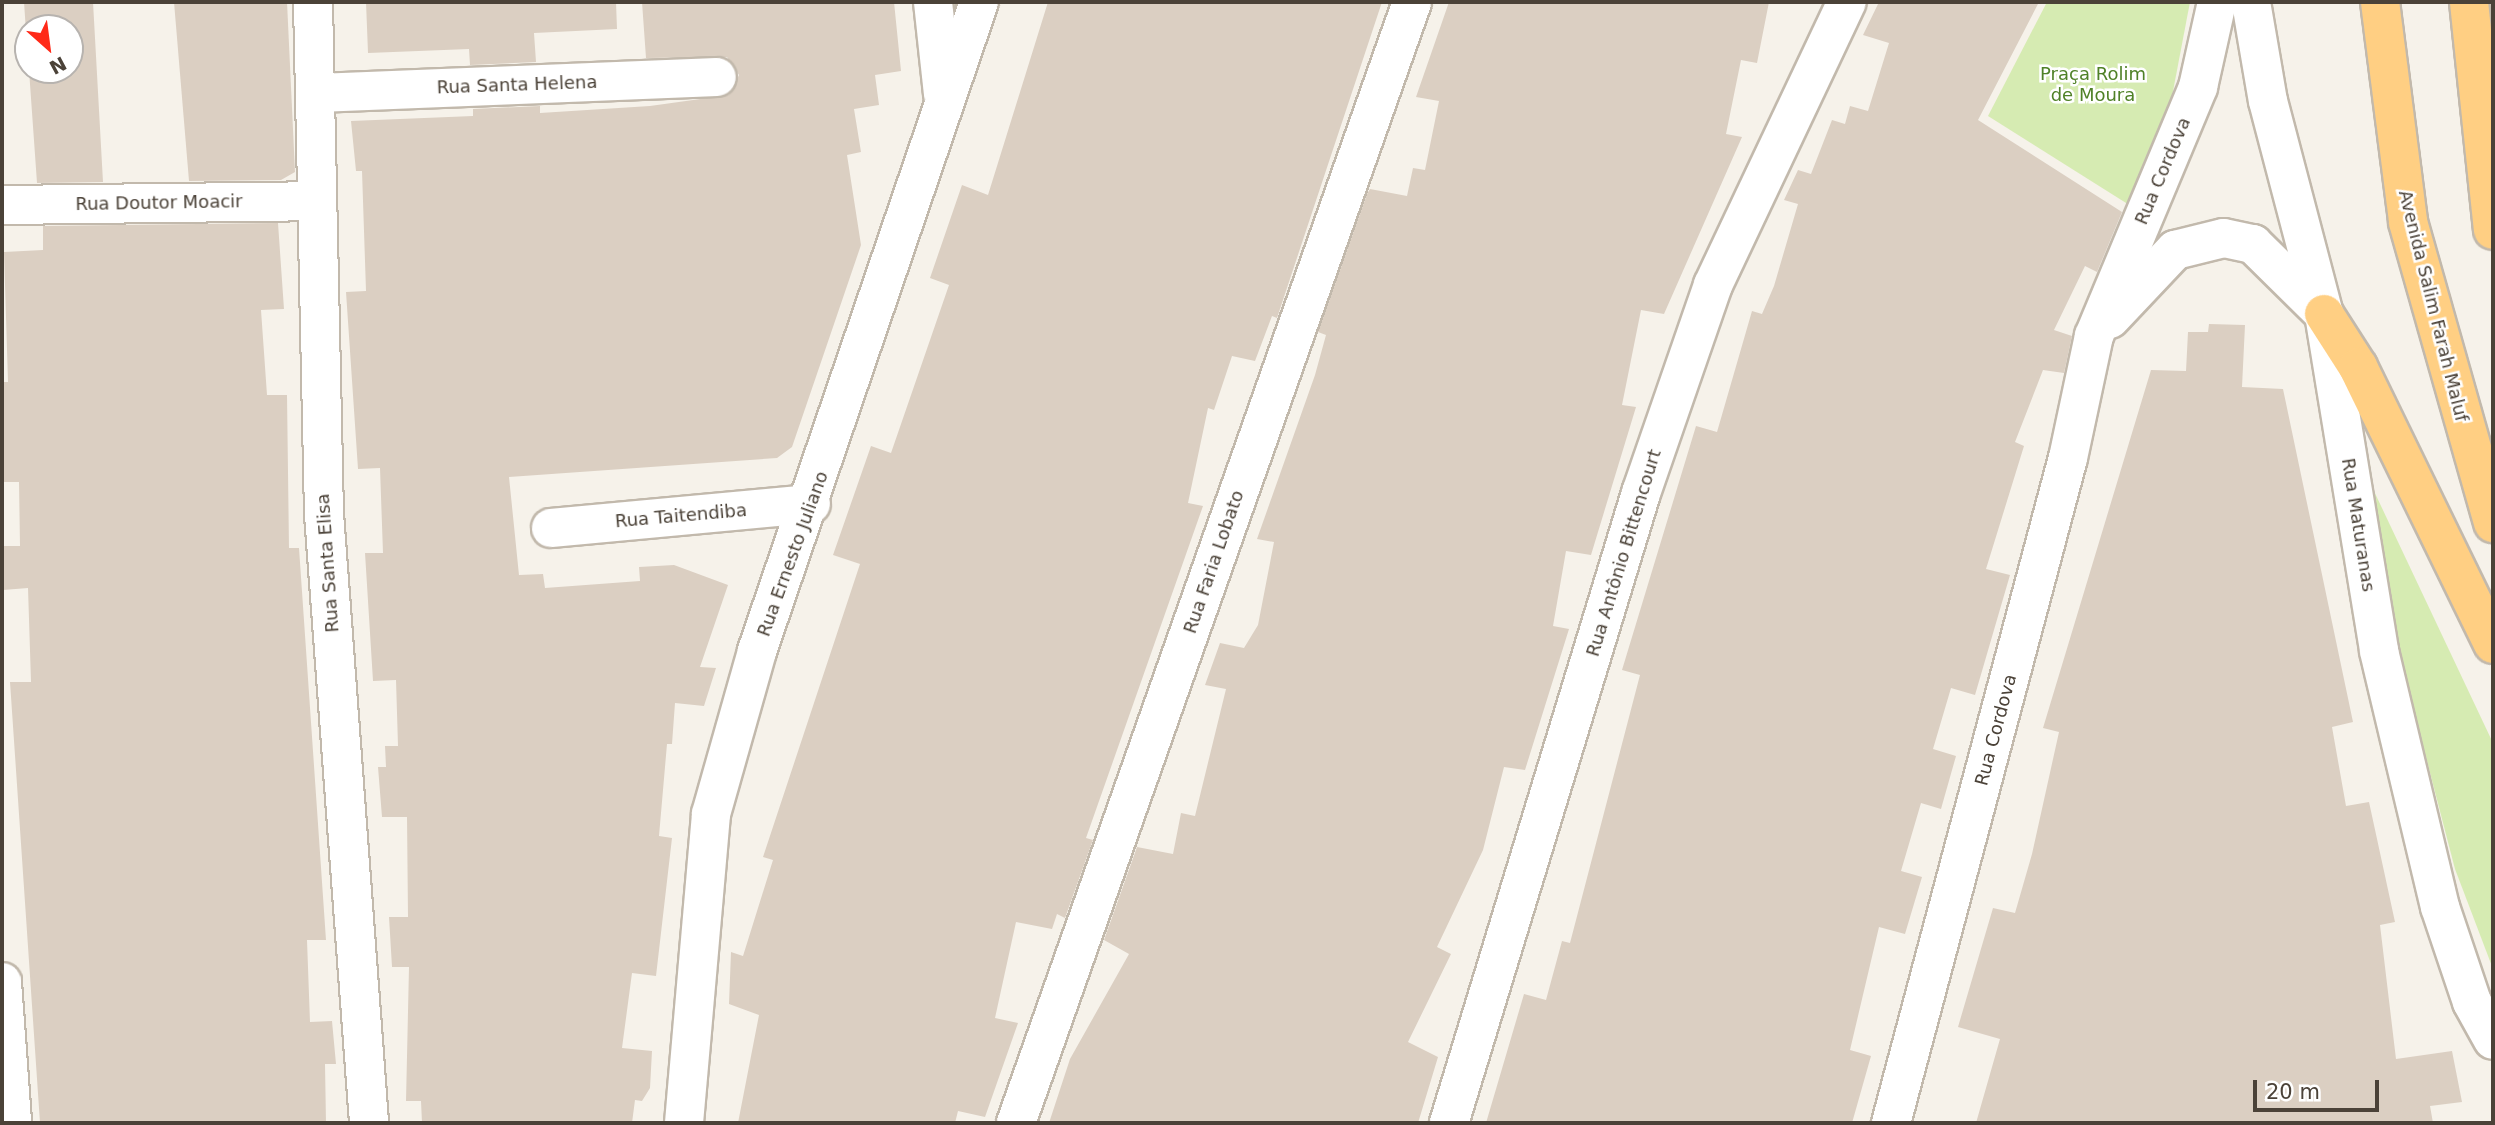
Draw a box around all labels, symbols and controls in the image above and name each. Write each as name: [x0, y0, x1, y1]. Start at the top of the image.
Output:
north arrow: [14, 14, 84, 84]
text: N: [46, 52, 70, 79]
park label: Praça Rolim de Moura: [2040, 64, 2146, 106]
street label: Rua Santa Helena: [436, 71, 598, 99]
street label: Rua Cordova: [2131, 114, 2195, 228]
street label: Avenida Salim Farah Maluf: [2394, 188, 2472, 424]
street label: Rua Doutor Moacir: [75, 191, 243, 215]
street label: Rua Antônio Bittencourt: [1582, 447, 1666, 659]
street label: Rua Maturanas: [2337, 457, 2379, 593]
street label: Rua Ernesto Juliano: [753, 468, 833, 640]
street label: Rua Faria Lobato: [1179, 488, 1249, 636]
street label: Rua Santa Elisa: [312, 493, 344, 633]
street label: Rua Taitendiba: [614, 499, 748, 533]
street label: Rua Cordova: [1971, 672, 2021, 788]
scale bar: [2257, 1066, 2383, 1110]
text: 20 m: [2266, 1080, 2320, 1104]

